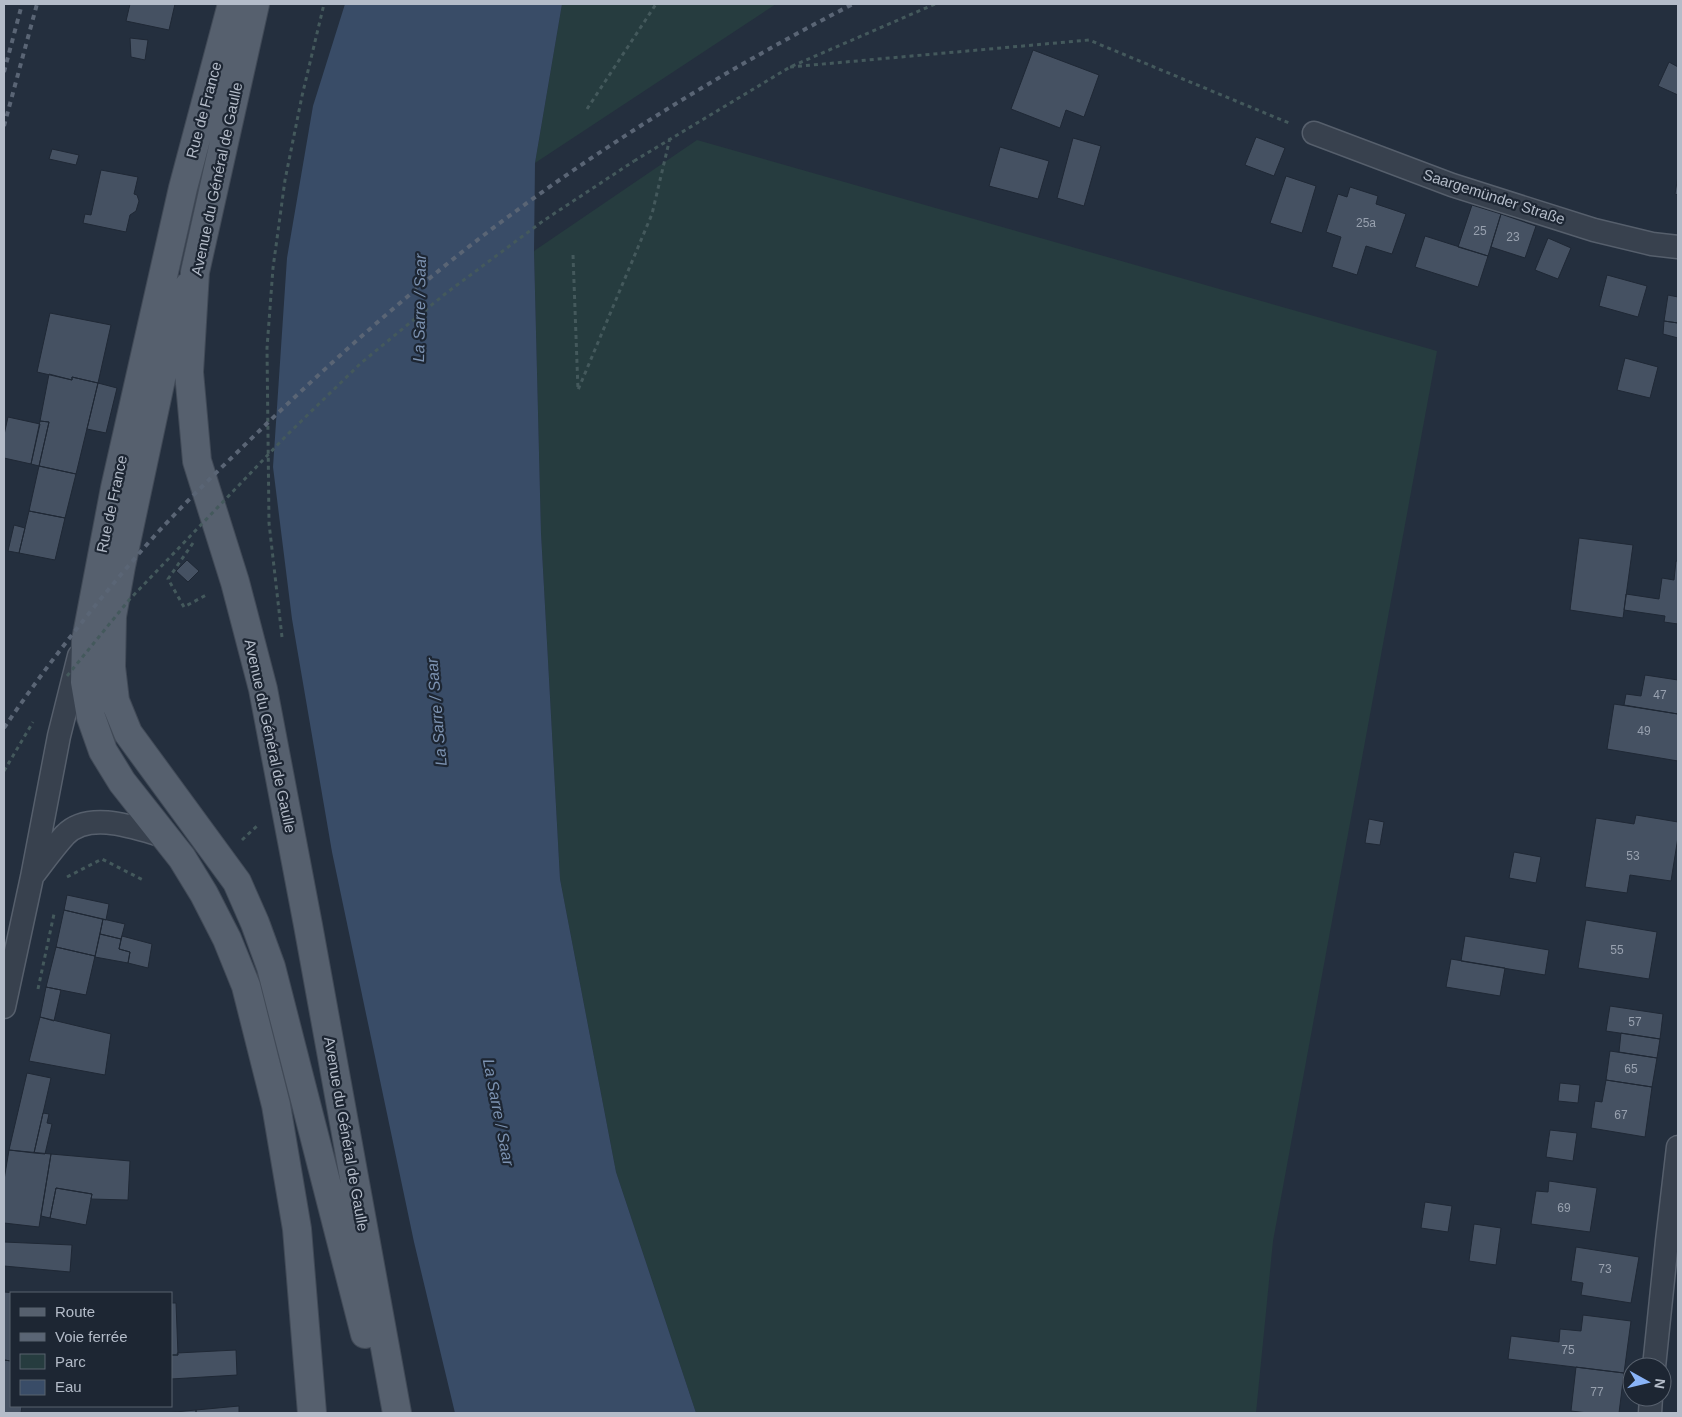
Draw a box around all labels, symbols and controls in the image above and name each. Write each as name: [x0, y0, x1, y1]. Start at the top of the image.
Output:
street label: Rue de France: [182, 60, 225, 160]
street label: Avenue du Général de Gaulle: [188, 81, 245, 277]
street label: Saargemünder Straße: [1421, 166, 1567, 228]
house number: 25a: [1356, 216, 1376, 230]
house number: 25: [1473, 224, 1487, 238]
house number: 23: [1506, 230, 1520, 244]
water label: La Sarre / Saar: [410, 253, 429, 362]
street label: Rue de France: [93, 454, 130, 554]
street label: Avenue du Général de Gaulle: [242, 638, 299, 834]
water label: La Sarre / Saar: [423, 657, 450, 767]
house number: 47: [1653, 688, 1667, 702]
house number: 49: [1637, 724, 1651, 738]
house number: 53: [1626, 849, 1640, 863]
house number: 55: [1610, 943, 1624, 957]
house number: 57: [1628, 1015, 1642, 1029]
street label: Avenue du Général de Gaulle: [321, 1035, 372, 1233]
water label: La Sarre / Saar: [480, 1057, 517, 1168]
house number: 65: [1624, 1062, 1638, 1076]
house number: 67: [1614, 1108, 1628, 1122]
house number: 69: [1557, 1201, 1571, 1215]
house number: 73: [1598, 1262, 1612, 1276]
legend: [10, 1292, 172, 1407]
text: Route: [55, 1303, 95, 1320]
text: Voie ferrée: [55, 1328, 128, 1345]
house number: 75: [1561, 1343, 1575, 1357]
text: Parc: [55, 1353, 86, 1370]
north arrow: [1622, 1357, 1672, 1407]
text: Eau: [55, 1378, 82, 1395]
text: N: [1651, 1378, 1669, 1390]
house number: 77: [1590, 1385, 1604, 1399]

